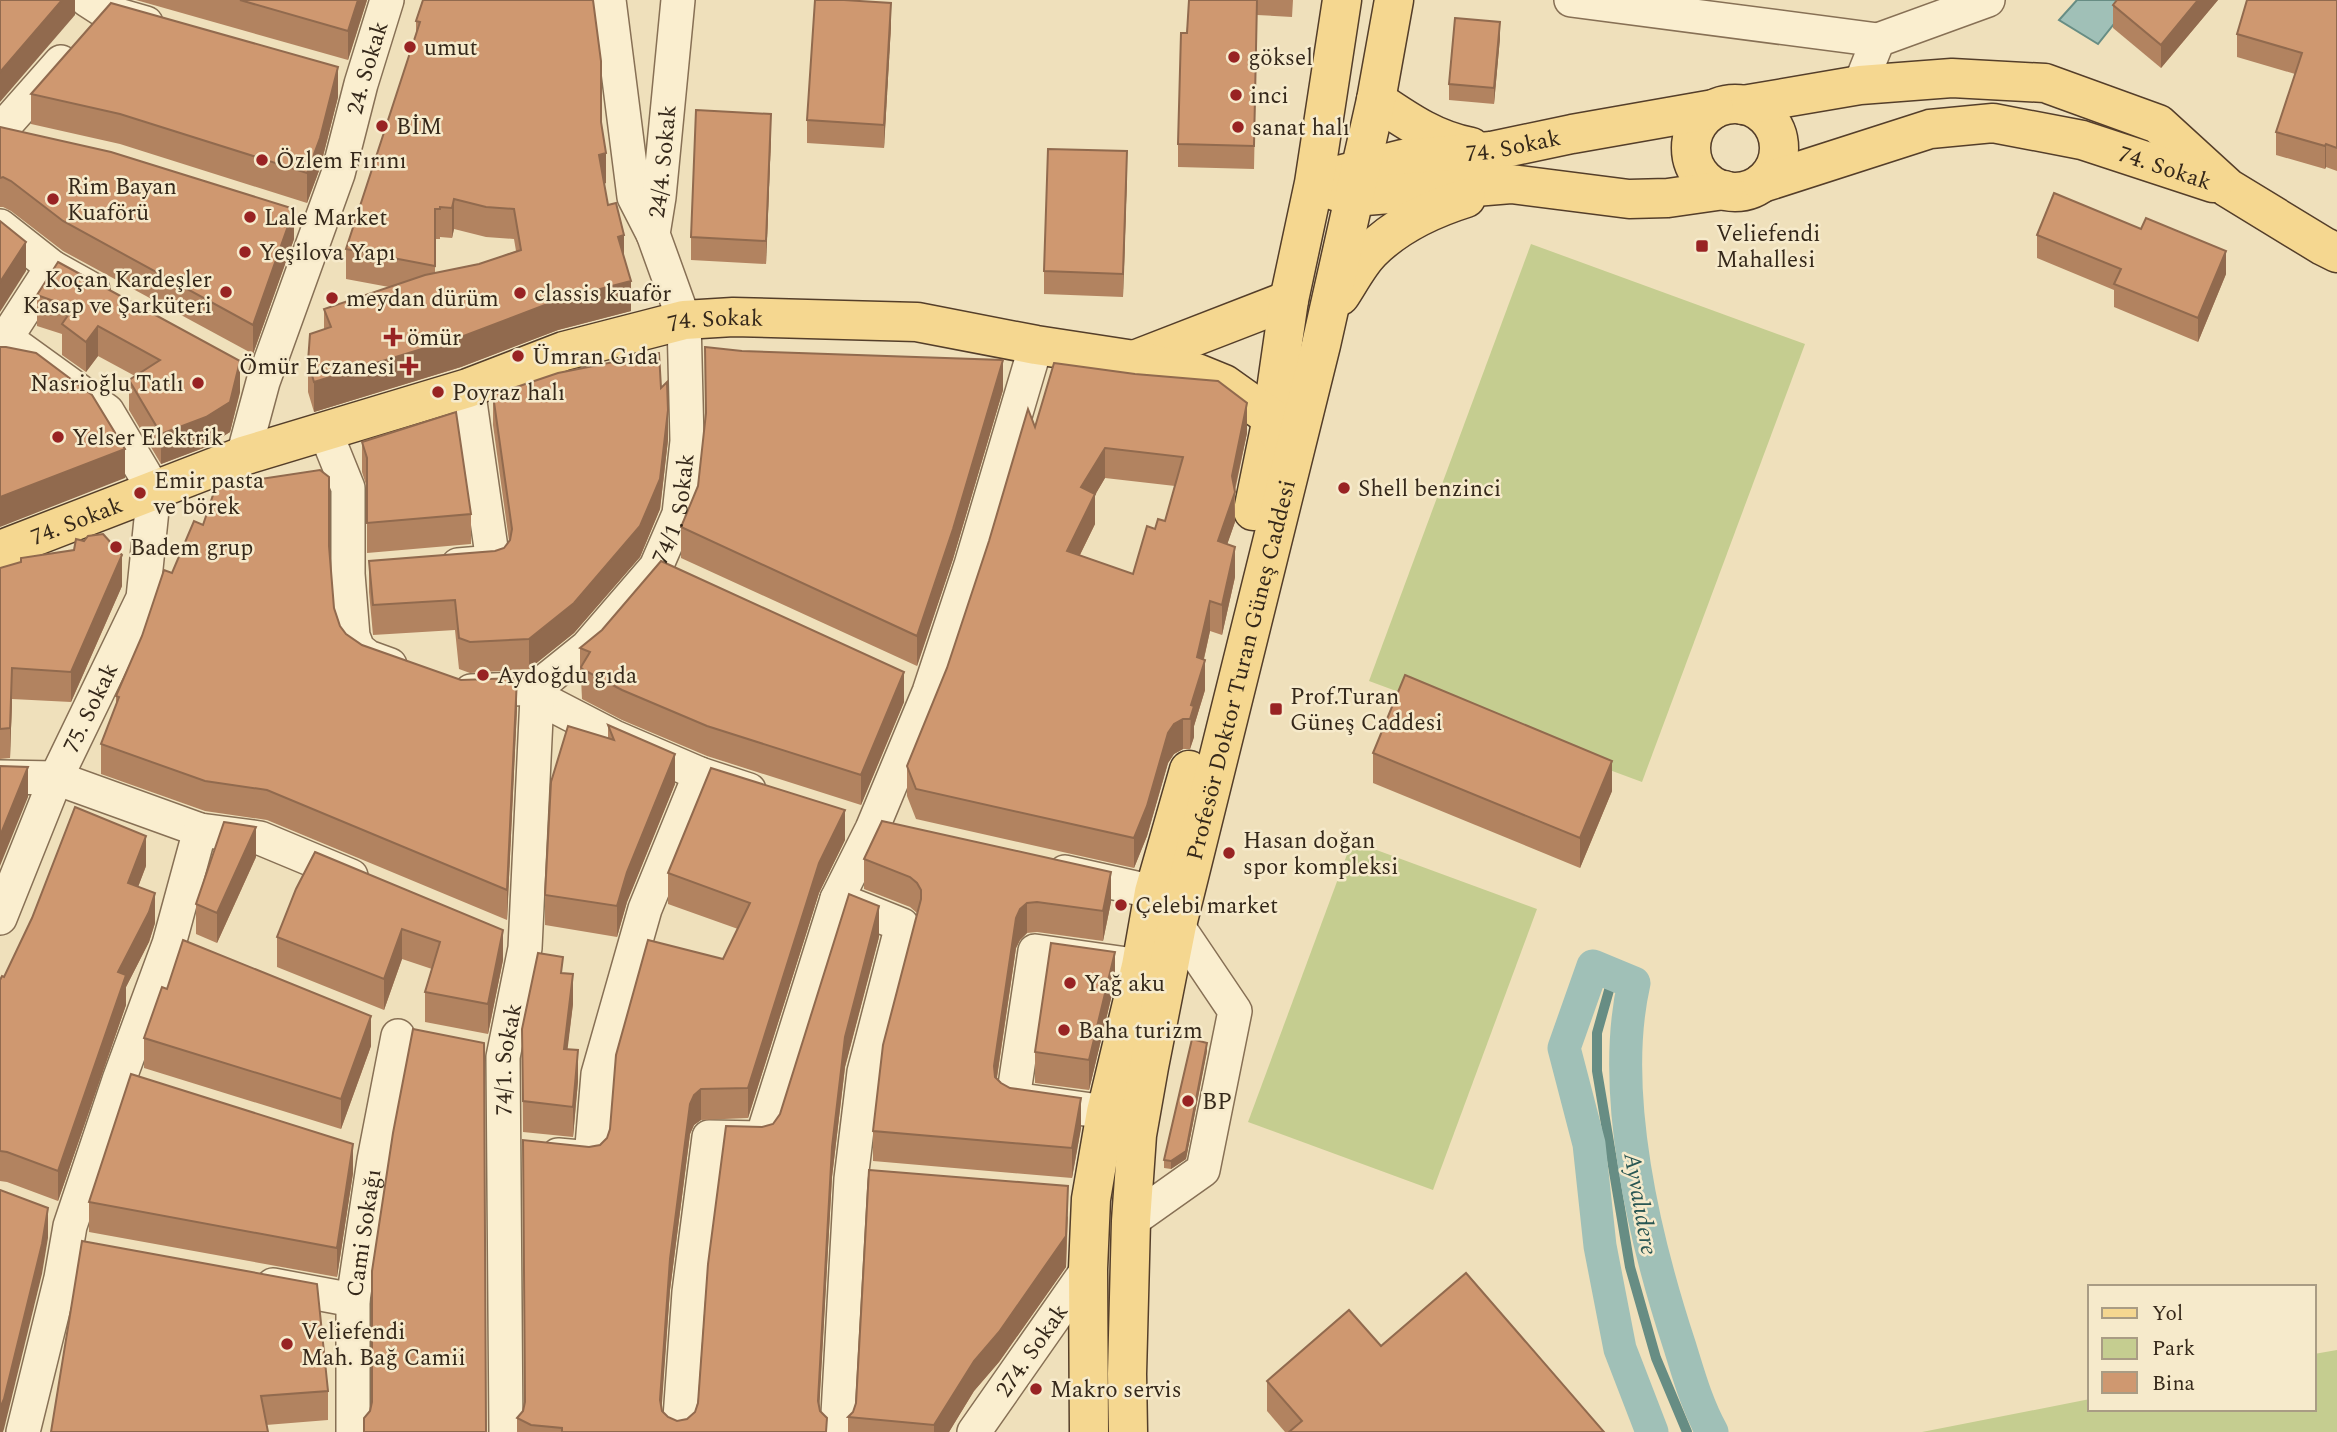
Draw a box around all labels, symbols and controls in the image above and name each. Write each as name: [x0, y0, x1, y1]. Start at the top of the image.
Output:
street label: 24. Sokak: [338, 17, 399, 118]
place label: umut: [424, 31, 478, 66]
marker: umut: [402, 39, 418, 55]
place label: göksel: [1248, 41, 1313, 76]
marker: göksel: [1226, 49, 1242, 65]
place label: inci: [1250, 79, 1289, 114]
marker: inci: [1228, 87, 1244, 103]
street label: 24/4. Sokak: [640, 103, 687, 221]
place label: BİM: [396, 110, 442, 145]
place label: sanat halı: [1252, 111, 1350, 146]
marker: BİM: [374, 118, 390, 134]
marker: sanat halı: [1230, 119, 1246, 135]
street label: 74. Sokak: [1464, 121, 1564, 172]
street label: 74. Sokak: [2114, 137, 2216, 200]
place label: Özlem Fırını: [276, 144, 407, 179]
marker: Özlem Fırını: [254, 152, 270, 168]
place label: Rim Bayan Kuaförü: [67, 170, 177, 231]
marker: Rim Bayan Kuaförü: [45, 191, 61, 207]
place label: Lale Market: [264, 201, 387, 236]
marker: Lale Market: [242, 209, 258, 225]
place label: Veliefendi Mahallesi: [1716, 217, 1821, 278]
place label: Yeşilova Yapı: [259, 236, 396, 271]
marker: Veliefendi Mahallesi: [1694, 238, 1710, 254]
marker: Yeşilova Yapı: [237, 244, 253, 260]
place label: Koçan Kardeşler Kasap ve Şarküteri: [23, 263, 212, 324]
place label: classis kuaför: [534, 277, 672, 312]
place label: meydan dürüm: [346, 282, 499, 317]
marker: Koçan Kardeşler Kasap ve Şarküteri: [218, 284, 234, 300]
marker: classis kuaför: [512, 285, 528, 301]
marker: meydan dürüm: [324, 290, 340, 306]
street label: 74. Sokak: [664, 301, 764, 343]
place label: ömür: [407, 321, 461, 356]
marker: ömür: [385, 329, 401, 345]
place label: Ümran Gıda: [532, 340, 659, 375]
marker: Ümran Gıda: [510, 348, 526, 364]
place label: Ömür Eczanesi: [239, 350, 395, 385]
marker: Ömür Eczanesi: [401, 358, 417, 374]
place label: Nasrioğlu Tatlı: [30, 367, 184, 402]
marker: Nasrioğlu Tatlı: [190, 375, 206, 391]
place label: Poyraz halı: [452, 376, 565, 411]
marker: Poyraz halı: [430, 384, 446, 400]
place label: Yelser Elektrik: [72, 421, 224, 456]
marker: Yelser Elektrik: [50, 429, 66, 445]
street label: 74/1. Sokak: [643, 452, 705, 570]
place label: Emir pasta ve börek: [153, 464, 264, 525]
place label: Shell benzinci: [1358, 472, 1501, 507]
street label: Profesör Doktor Turan Güneş Caddesi: [1178, 476, 1306, 864]
marker: Shell benzinci: [1336, 480, 1352, 496]
marker: Emir pasta ve börek: [132, 485, 148, 501]
street label: 74. Sokak: [26, 488, 128, 555]
place label: Badem grup: [130, 531, 253, 566]
marker: Badem grup: [108, 539, 124, 555]
street label: 75. Sokak: [55, 657, 128, 759]
place label: Aydoğdu gıda: [497, 659, 637, 694]
marker: Aydoğdu gıda: [475, 667, 491, 683]
place label: Prof.Turan Güneş Caddesi: [1290, 680, 1443, 741]
marker: Prof.Turan Güneş Caddesi: [1268, 701, 1284, 717]
place label: Hasan doğan spor kompleksi: [1243, 824, 1398, 885]
marker: Hasan doğan spor kompleksi: [1221, 845, 1237, 861]
place label: Çelebi market: [1135, 889, 1278, 924]
marker: Çelebi market: [1113, 897, 1129, 913]
place label: Yağ aku: [1084, 967, 1165, 1002]
marker: Yağ aku: [1062, 975, 1078, 991]
street label: 74/1. Sokak: [487, 1000, 532, 1116]
place label: Baha turizm: [1078, 1014, 1203, 1049]
marker: Baha turizm: [1056, 1022, 1072, 1038]
place label: BP: [1202, 1085, 1232, 1120]
marker: BP: [1180, 1093, 1196, 1109]
water label: Ayvalıdere: [1613, 1149, 1667, 1258]
street label: Cami Sokağı: [338, 1167, 391, 1299]
legend: [2088, 1285, 2316, 1411]
street label: 274. Sokak: [987, 1297, 1078, 1405]
text: Yol: [2152, 1298, 2183, 1330]
place label: Veliefendi Mah. Bağ Camii: [301, 1315, 466, 1376]
text: Park: [2152, 1333, 2196, 1365]
marker: Veliefendi Mah. Bağ Camii: [279, 1336, 295, 1352]
text: Bina: [2152, 1368, 2196, 1400]
place label: Makro servis: [1050, 1373, 1182, 1408]
marker: Makro servis: [1028, 1381, 1044, 1397]

